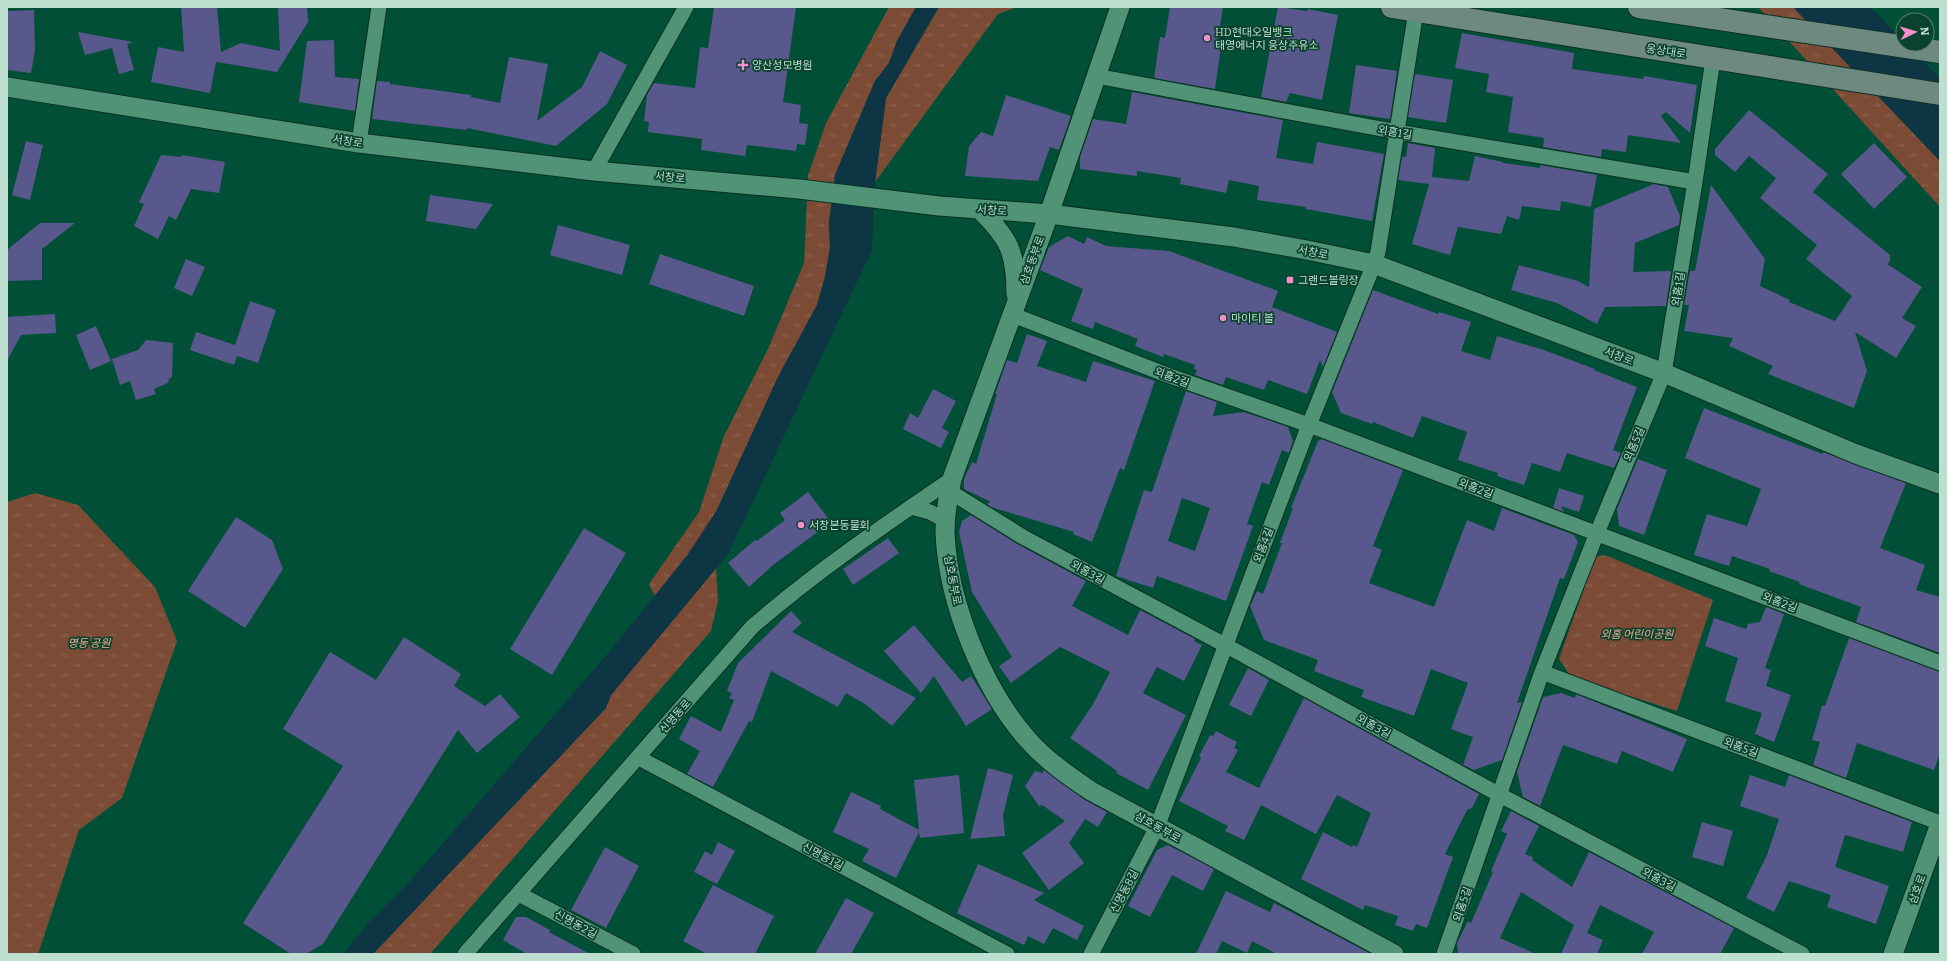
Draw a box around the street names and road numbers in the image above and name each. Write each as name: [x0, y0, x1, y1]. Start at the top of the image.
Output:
street label: 웅상대로: [1645, 42, 1687, 61]
street label: 외홈1길: [1377, 123, 1413, 142]
street label: 서창로: [332, 133, 364, 150]
street label: 서창로: [654, 170, 686, 185]
street label: 서창로: [976, 203, 1008, 218]
street label: 삼호동부로: [1018, 234, 1047, 286]
street label: 서창로: [1297, 243, 1329, 262]
street label: 외홈1길: [1669, 271, 1688, 307]
street label: 서창로: [1602, 345, 1635, 368]
street label: 외홈2길: [1153, 365, 1191, 390]
street label: 외홈5길: [1621, 425, 1648, 463]
street label: 외홈2길: [1457, 476, 1495, 501]
street label: 외홈4길: [1251, 526, 1276, 565]
street label: 삼호동부로: [941, 554, 964, 606]
street label: 외홈3길: [1069, 558, 1107, 587]
street label: 외홈2길: [1761, 590, 1799, 615]
street label: 신명동로: [657, 697, 694, 736]
street label: 외홈3길: [1355, 712, 1393, 741]
street label: 외홈5길: [1722, 735, 1760, 760]
street label: 삼호동부로: [1132, 809, 1183, 845]
street label: 신명동1길: [800, 840, 846, 873]
street label: 외홈3길: [1640, 865, 1678, 894]
street label: 신명동8길: [1108, 867, 1141, 915]
street label: 삼호로: [1906, 873, 1929, 906]
street label: 외홈5길: [1450, 885, 1475, 923]
street label: 신명동2길: [552, 908, 599, 941]

